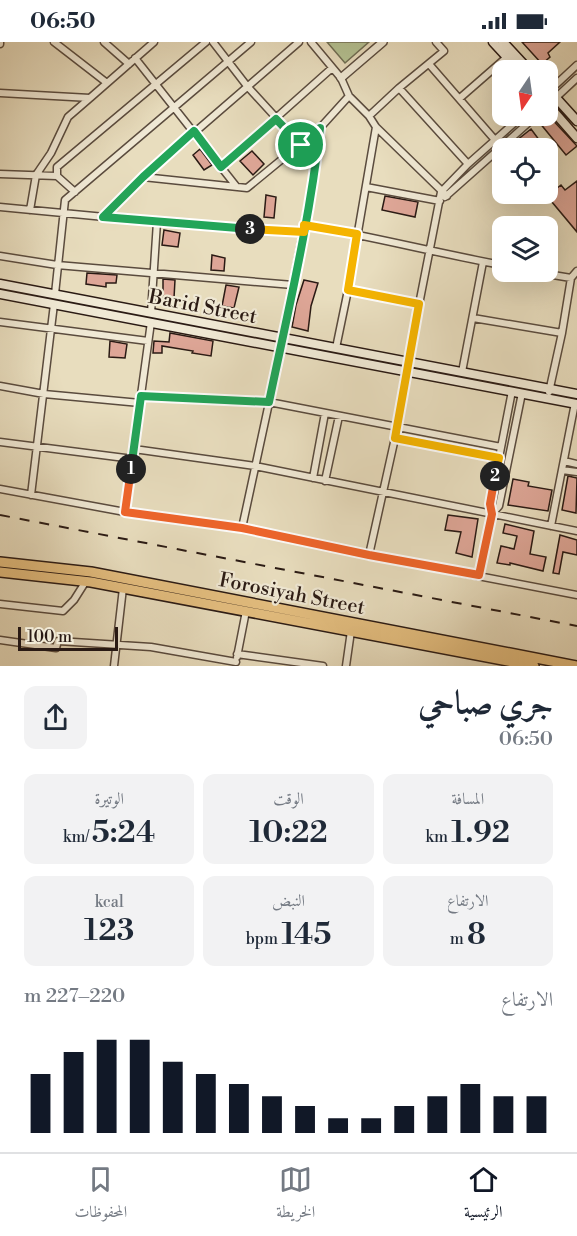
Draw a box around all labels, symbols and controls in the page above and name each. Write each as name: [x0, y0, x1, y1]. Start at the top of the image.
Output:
text: 06:50: [30, 8, 96, 35]
north arrow: [492, 60, 558, 126]
map controls: [492, 60, 558, 282]
pin: [275, 119, 326, 170]
icon: arrive: [284, 128, 317, 161]
button: locate: [492, 138, 558, 204]
pin: 3: [235, 214, 265, 244]
button: layers: [492, 216, 558, 282]
text: 3: [245, 219, 255, 239]
street label: Barid Street: [146, 285, 259, 330]
pin: 1: [116, 454, 146, 484]
text: 1: [127, 459, 135, 479]
pin: 2: [480, 461, 510, 491]
text: 2: [490, 466, 500, 486]
street label: Forosiyah Street: [217, 568, 367, 621]
scale bar: [18, 624, 118, 652]
text: 100 m: [27, 627, 72, 647]
text: جري صباحي: [418, 684, 553, 725]
button: share: [24, 686, 87, 749]
text: 06:50: [499, 727, 553, 752]
text: الوتيرة: [94, 789, 124, 809]
text: الوقت: [273, 789, 304, 809]
text: المسافة: [451, 789, 484, 809]
text: 5:24: [92, 814, 155, 852]
text: 10:22: [249, 814, 328, 852]
text: 1.92: [451, 814, 510, 852]
text: /km: [63, 827, 92, 847]
text: km: [426, 827, 451, 847]
text: النبض: [272, 891, 305, 911]
text: الارتفاع: [447, 891, 489, 911]
text: kcal: [95, 892, 124, 912]
text: 123: [84, 912, 134, 950]
text: 145: [281, 916, 331, 954]
text: 8: [467, 916, 486, 954]
text: bpm: [246, 929, 281, 949]
text: m: [450, 929, 467, 949]
text: 220–227 m: [24, 984, 125, 1009]
text: الارتفاع: [501, 988, 553, 1013]
tab: المحفوظات: [74, 1163, 127, 1227]
tab: الخريطة: [276, 1163, 315, 1227]
tab: الرئيسية: [464, 1163, 503, 1227]

